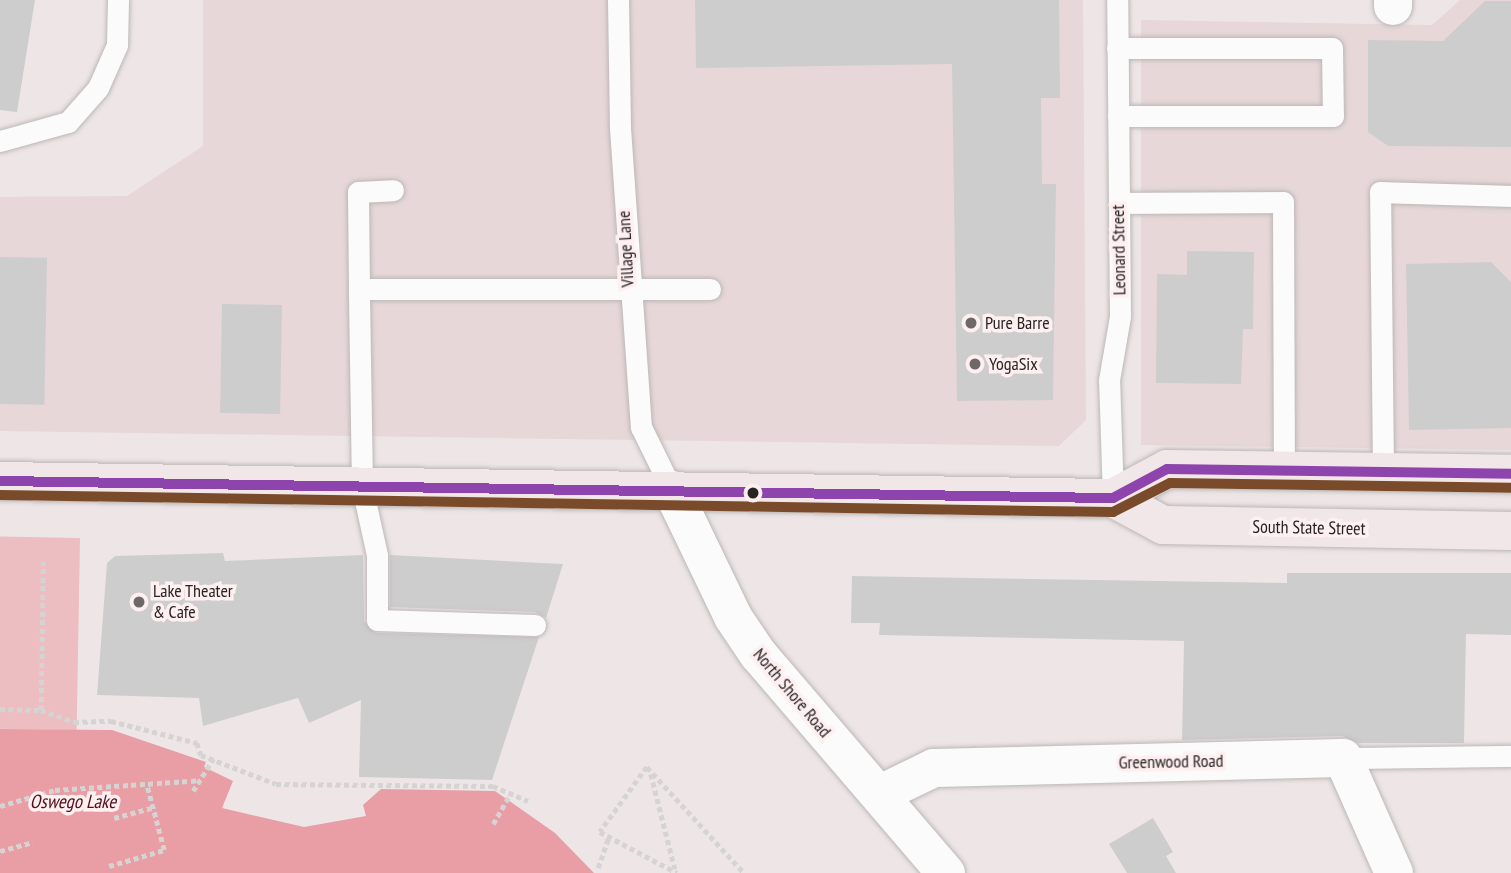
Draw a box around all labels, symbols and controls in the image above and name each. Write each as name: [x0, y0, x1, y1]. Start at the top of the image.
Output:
street label: Leonard Street: [1107, 204, 1131, 296]
street label: Village Lane: [613, 210, 639, 288]
place label: Pure Barre: [985, 312, 1050, 334]
marker: Pure Barre: [963, 315, 979, 331]
place label: YogaSix: [989, 353, 1038, 375]
marker: YogaSix: [967, 356, 983, 372]
unlabelled marker: [746, 486, 760, 500]
street label: South State Street: [1252, 516, 1366, 540]
place label: Lake Theater & Cafe: [153, 581, 233, 624]
marker: Lake Theater & Cafe: [131, 594, 147, 610]
street label: North Shore Road: [748, 644, 836, 742]
street label: Greenwood Road: [1118, 750, 1224, 774]
water label: Oswego Lake: [30, 791, 116, 813]

